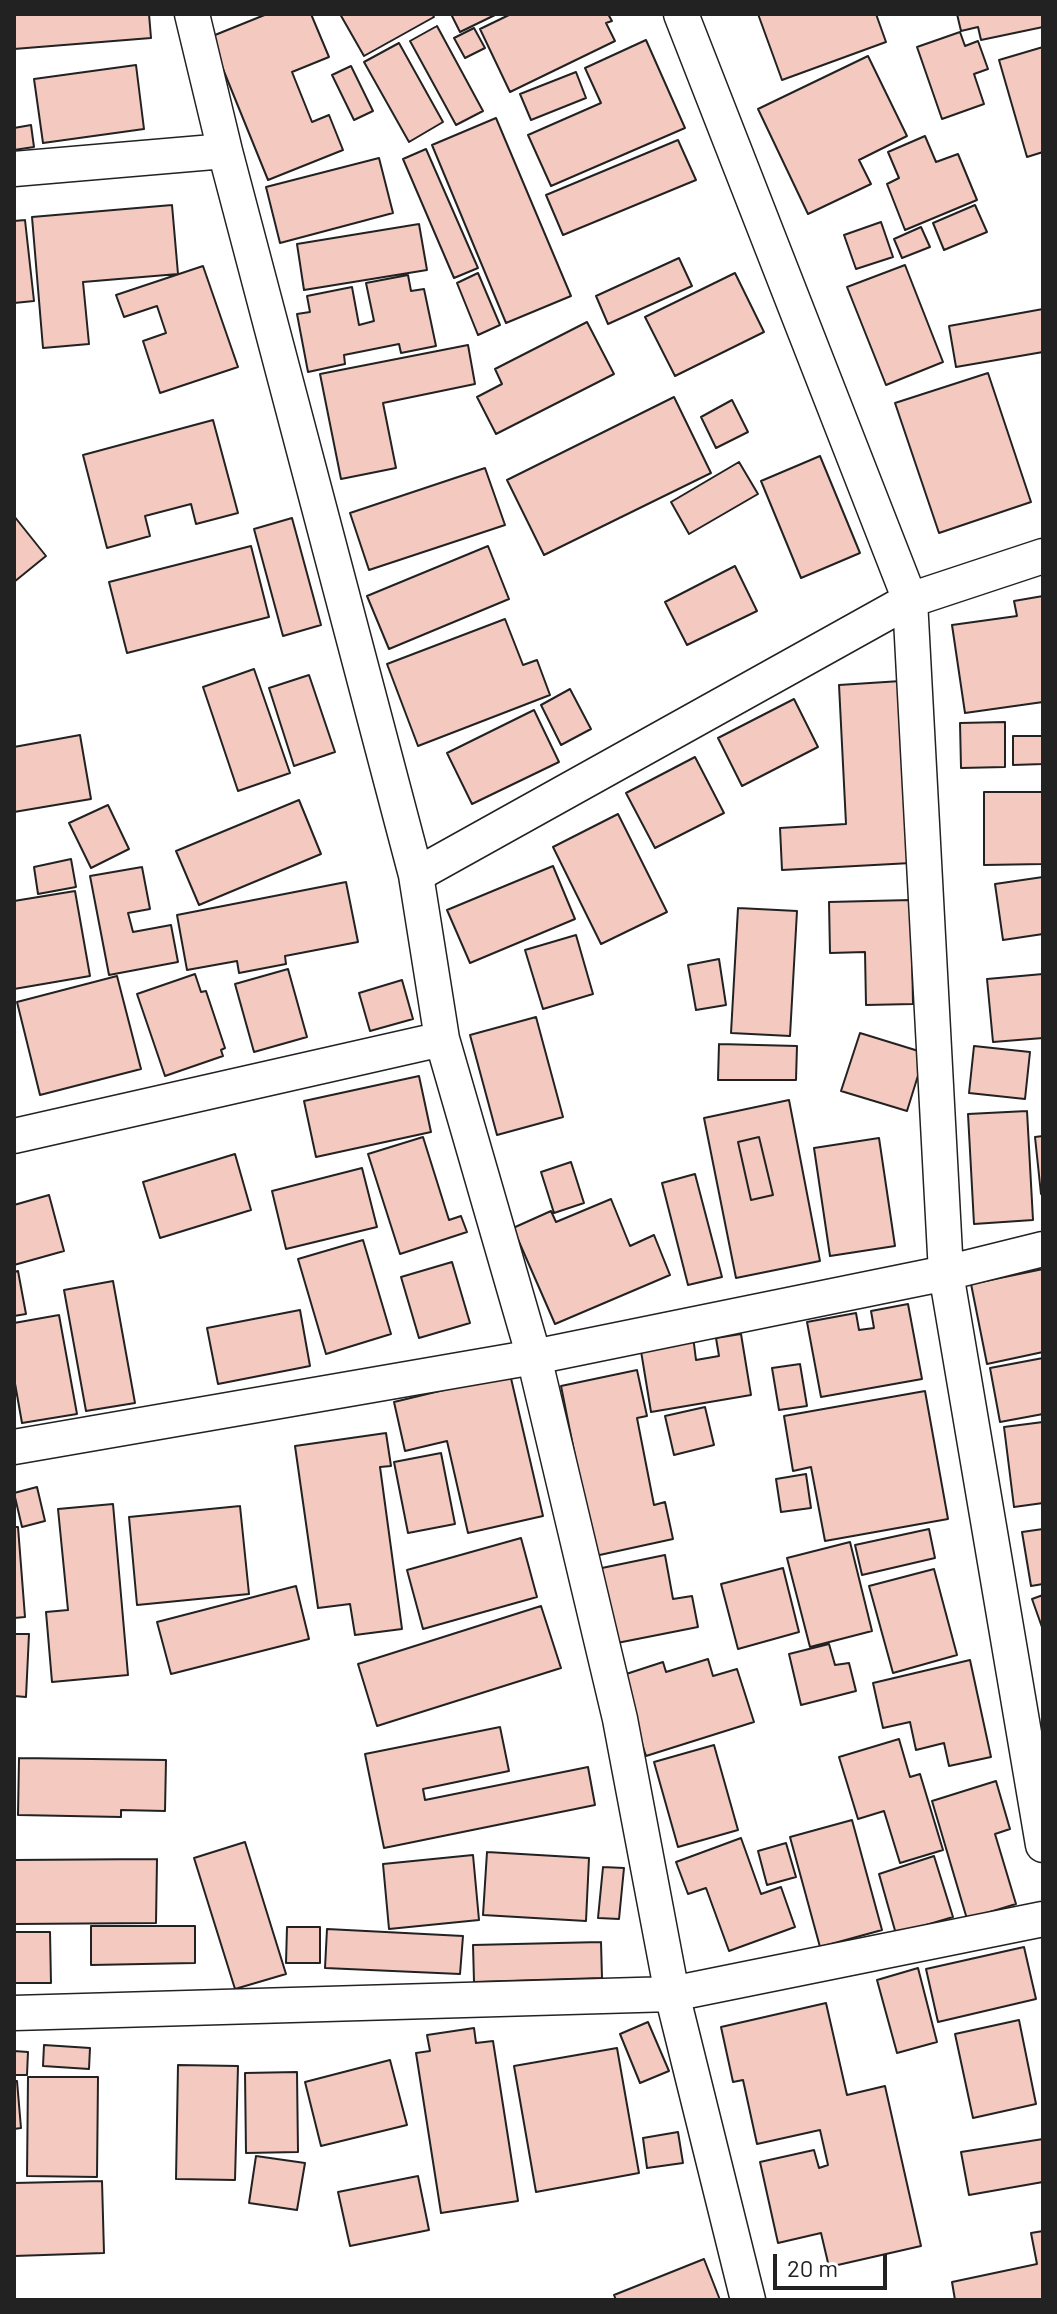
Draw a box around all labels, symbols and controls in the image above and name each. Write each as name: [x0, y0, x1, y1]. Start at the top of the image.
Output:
scale bar: [777, 2238, 891, 2288]
text: 20 m: [787, 2253, 838, 2282]

